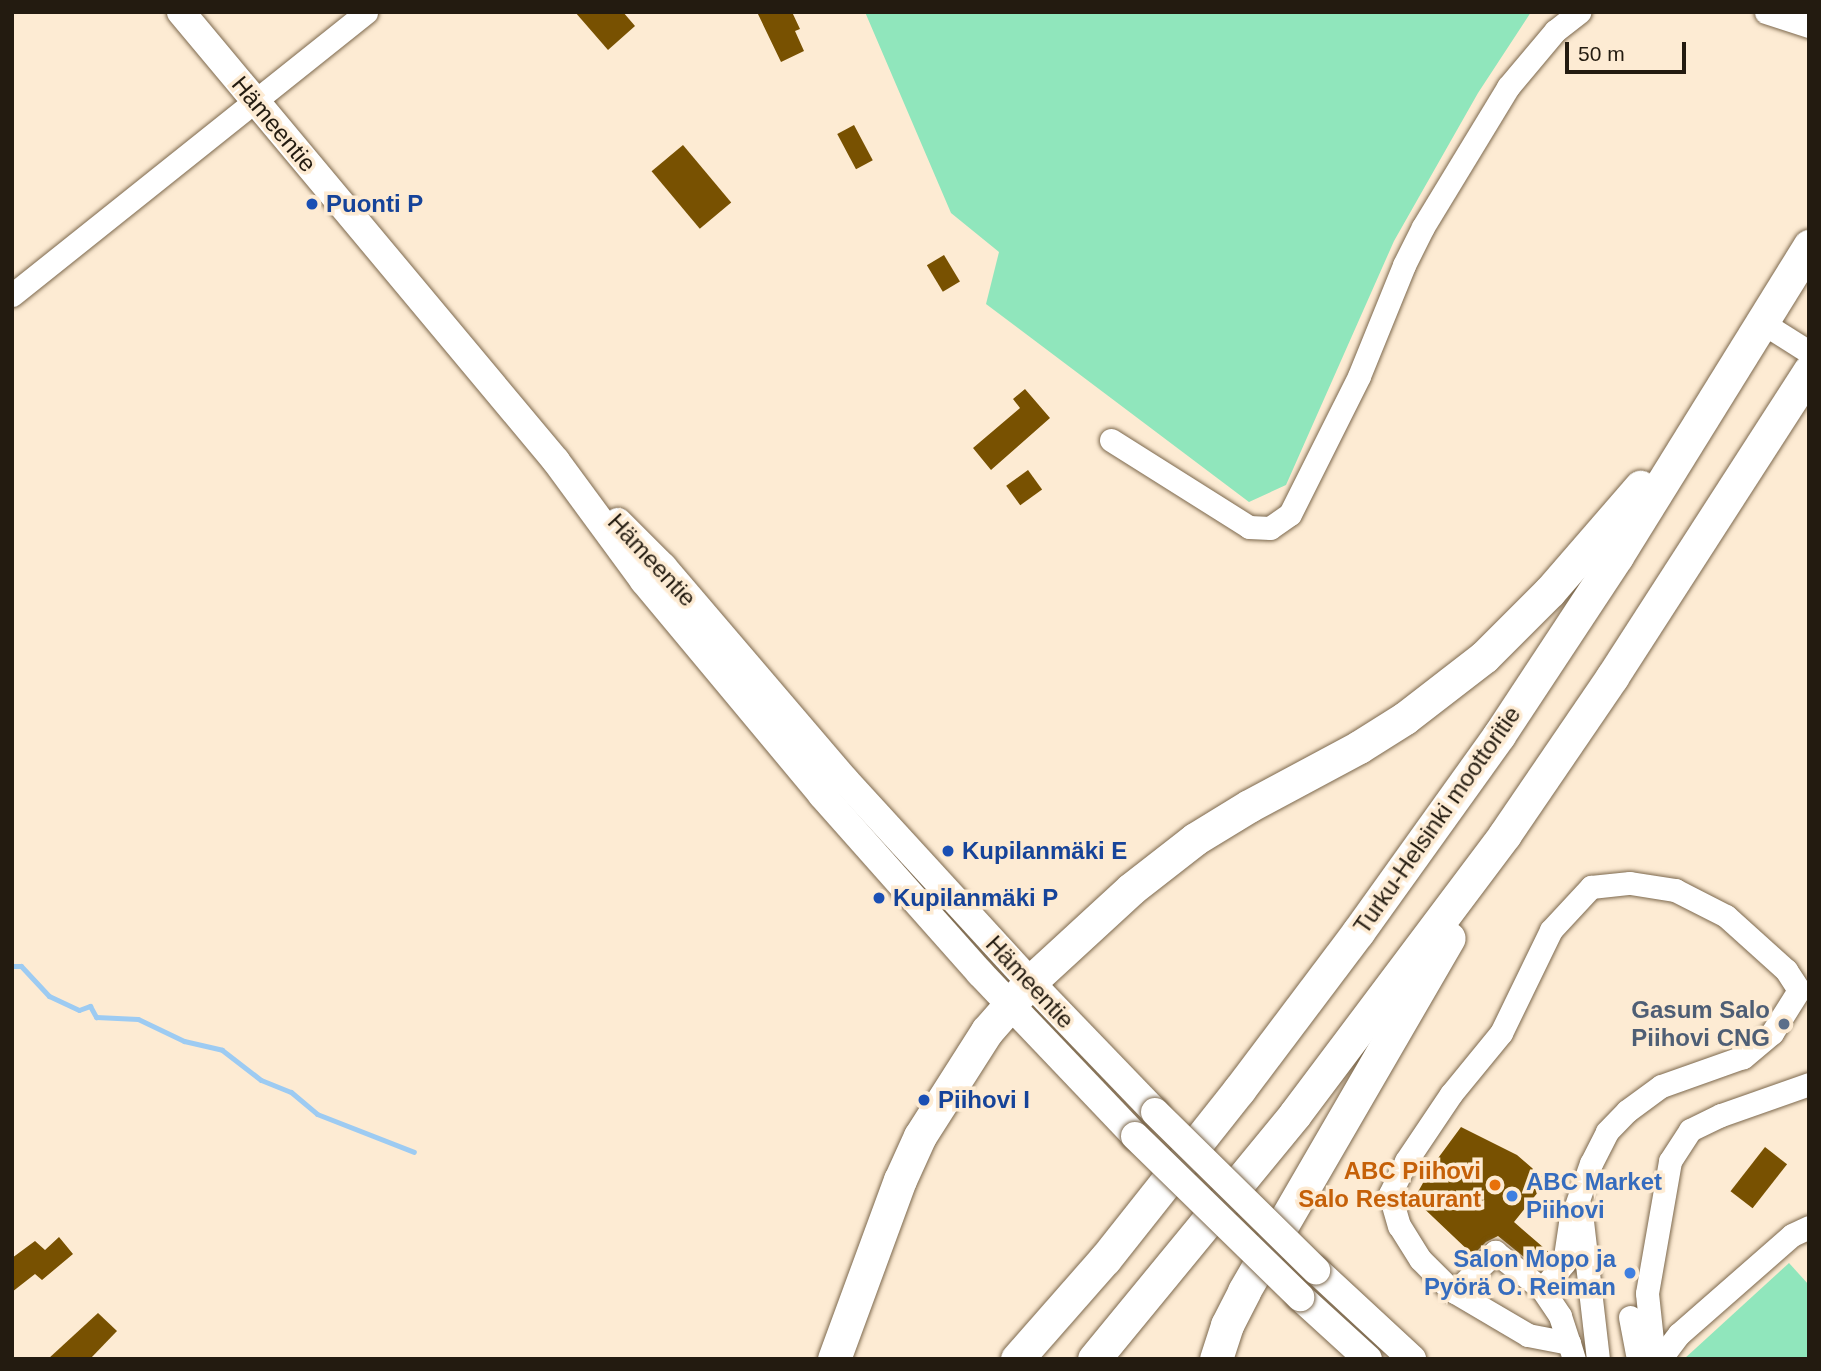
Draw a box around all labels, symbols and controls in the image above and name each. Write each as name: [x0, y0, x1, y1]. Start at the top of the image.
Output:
scale bar: [1569, 28, 1690, 72]
text: 50 m: [1578, 42, 1625, 65]
street label: Hämeentie: [226, 70, 322, 178]
place label: Puonti P: [326, 190, 423, 218]
marker: Puonti P: [304, 196, 320, 212]
street label: Hämeentie: [602, 508, 702, 612]
street label: Turku-Helsinki moottoritie: [1347, 701, 1527, 939]
place label: Kupilanmäki E: [962, 837, 1127, 865]
marker: Kupilanmäki E: [940, 843, 956, 859]
place label: Kupilanmäki P: [893, 884, 1058, 912]
marker: Kupilanmäki P: [871, 890, 887, 906]
street label: Hämeentie: [980, 930, 1080, 1034]
place label: Gasum Salo Piihovi CNG: [1631, 996, 1770, 1052]
marker: Gasum Salo Piihovi CNG: [1776, 1016, 1792, 1032]
place label: Piihovi I: [938, 1086, 1030, 1114]
marker: Piihovi I: [916, 1092, 932, 1108]
place label: ABC Piihovi Salo Restaurant: [1298, 1157, 1481, 1213]
place label: ABC Market Piihovi: [1526, 1168, 1662, 1224]
marker: ABC Piihovi Salo Restaurant: [1487, 1177, 1503, 1193]
marker: ABC Market Piihovi: [1504, 1188, 1520, 1204]
place label: Salon Mopo ja Pyörä O. Reiman: [1424, 1245, 1616, 1301]
marker: Salon Mopo ja Pyörä O. Reiman: [1622, 1265, 1638, 1281]

